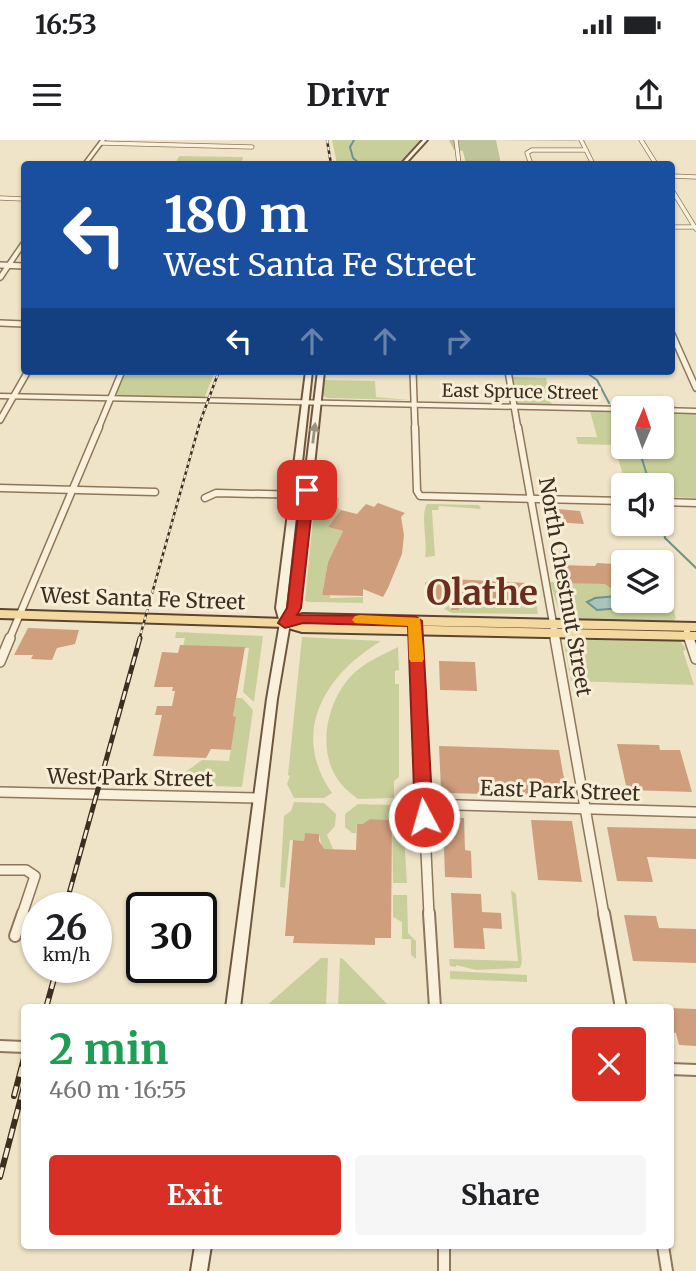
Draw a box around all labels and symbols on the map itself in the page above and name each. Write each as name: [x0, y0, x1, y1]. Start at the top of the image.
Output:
street label: East Spruce Street: [441, 379, 599, 404]
north arrow: [611, 396, 674, 458]
one-way arrow: [308, 422, 319, 444]
pin: [277, 460, 337, 520]
street label: North Chestnut Street: [533, 475, 598, 698]
district label: Olathe: [426, 571, 538, 615]
street label: West Santa Fe Street: [39, 581, 246, 616]
street label: West Park Street: [46, 763, 213, 792]
street label: East Park Street: [479, 774, 641, 807]
position arrow: [387, 780, 461, 854]
speed limit sign: 30: [126, 892, 217, 983]

